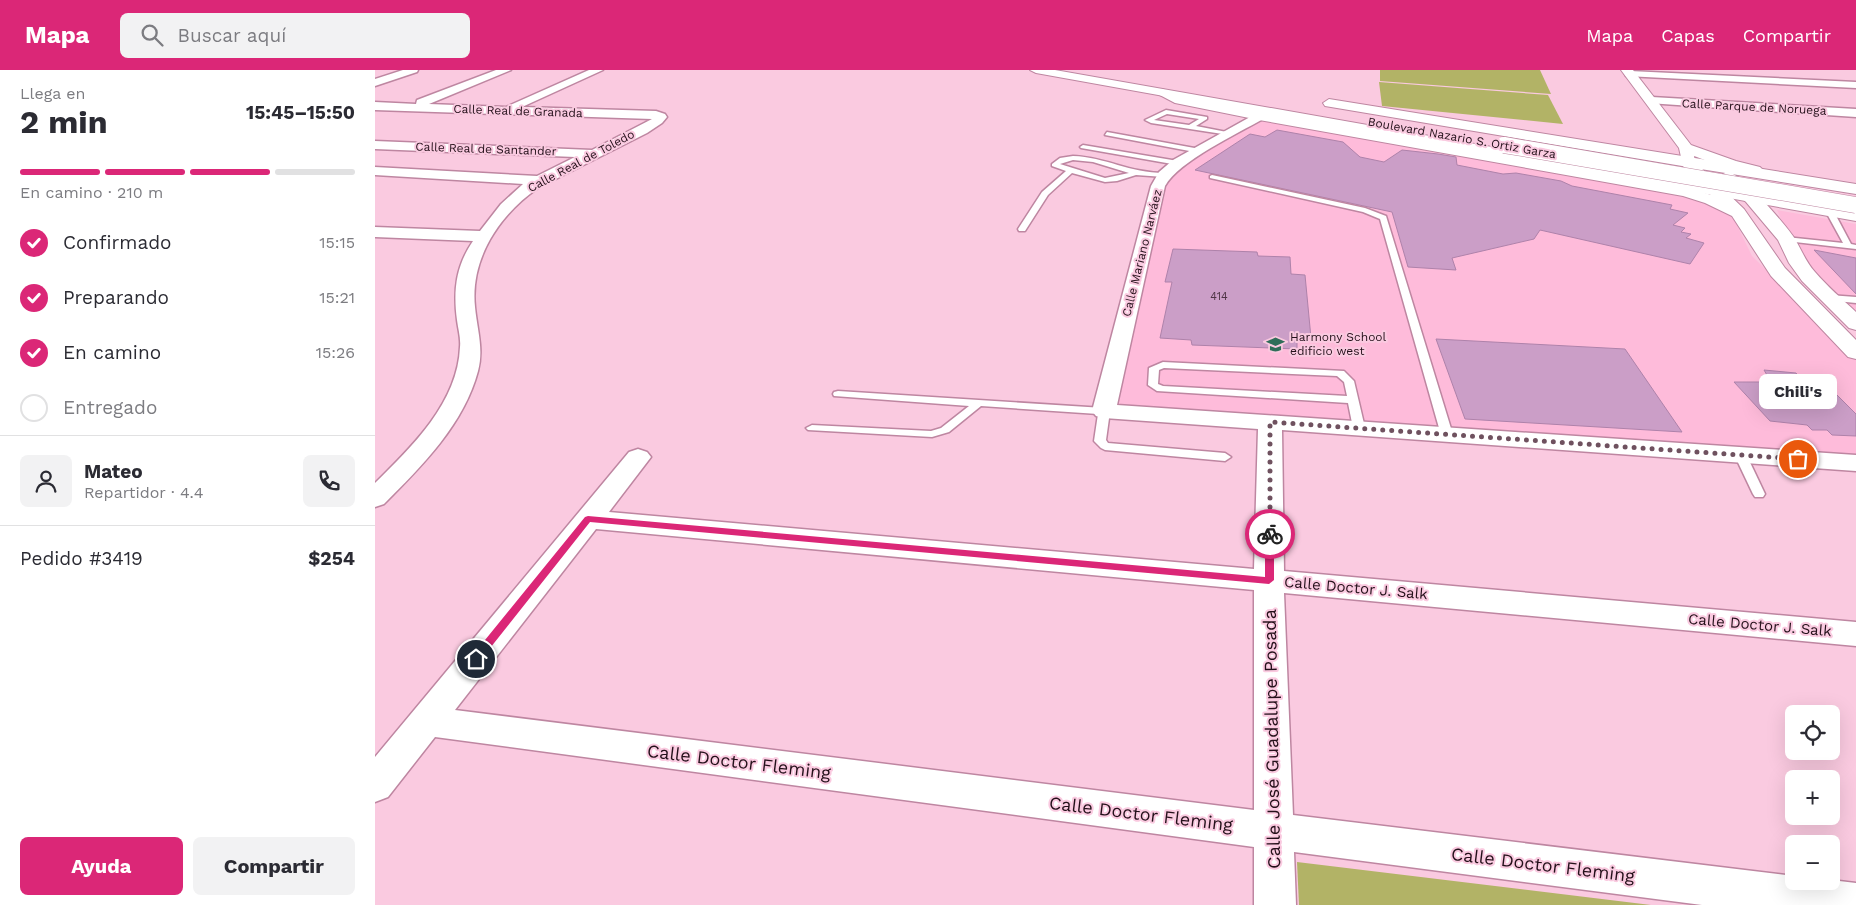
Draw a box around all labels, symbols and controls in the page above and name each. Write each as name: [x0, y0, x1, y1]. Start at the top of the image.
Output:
search box: [120, 13, 470, 58]
text: Mapa: [25, 21, 90, 49]
icon: search: [138, 21, 166, 49]
text: Buscar aquí: [178, 24, 286, 47]
text: Mapa: [1586, 25, 1633, 46]
text: Capas: [1661, 25, 1715, 46]
text: Compartir: [1743, 25, 1831, 46]
text: Llega en: [20, 84, 86, 103]
street label: Calle Parque de Noruega: [1681, 96, 1827, 118]
text: 15:45–15:50: [246, 101, 355, 124]
street label: Calle Real de Granada: [453, 102, 583, 120]
text: 2 min: [20, 103, 108, 141]
street label: Boulevard Nazario S. Ortiz Garza: [1367, 115, 1557, 162]
street label: Calle Real de Toledo: [525, 127, 637, 195]
street label: Calle Real de Santander: [415, 140, 557, 158]
text: En camino · 210 m: [20, 183, 163, 202]
street label: Calle Mariano Narváez: [1119, 188, 1165, 318]
icon: check: [20, 229, 48, 257]
text: Confirmado: [63, 231, 172, 254]
text: 15:15: [319, 233, 355, 252]
icon: check: [20, 284, 48, 312]
text: Preparando: [63, 286, 169, 309]
text: 15:21: [319, 288, 355, 307]
house number: 414: [1210, 290, 1228, 303]
place label: Harmony School edificio west: [1290, 330, 1387, 358]
school or university icon: Harmony School edificio west: [1266, 334, 1286, 354]
icon: check: [20, 339, 48, 367]
text: En camino: [63, 341, 161, 364]
text: 15:26: [316, 343, 355, 362]
callout: Chili's: [1759, 374, 1837, 409]
text: Chili's: [1774, 382, 1822, 401]
text: Entregado: [63, 396, 157, 419]
pin: [1777, 438, 1819, 480]
icon: bag: [1784, 445, 1812, 473]
button: person: [20, 455, 72, 507]
button: phone: [303, 455, 355, 507]
text: Mateo: [84, 460, 143, 483]
text: Repartidor · 4.4: [84, 483, 204, 502]
courier: [1245, 509, 1295, 559]
icon: bike: [1256, 520, 1284, 548]
text: Pedido #3419: [20, 547, 143, 570]
text: $254: [308, 547, 355, 570]
street label: Calle Doctor J. Salk: [1283, 573, 1429, 603]
street label: Calle José Guadalupe Posada: [1259, 609, 1284, 869]
street label: Calle Doctor J. Salk: [1687, 610, 1833, 640]
pin: [455, 638, 497, 680]
icon: home: [462, 645, 490, 673]
map controls: [1785, 705, 1840, 890]
button: locate: [1785, 705, 1840, 760]
street label: Calle Doctor Fleming: [646, 740, 833, 783]
button: +: [1785, 770, 1840, 825]
street label: Calle Doctor Fleming: [1048, 792, 1235, 835]
button: −: [1785, 835, 1840, 890]
button: Ayuda: [20, 837, 183, 895]
button: Compartir: [193, 837, 355, 895]
street label: Calle Doctor Fleming: [1450, 843, 1637, 886]

